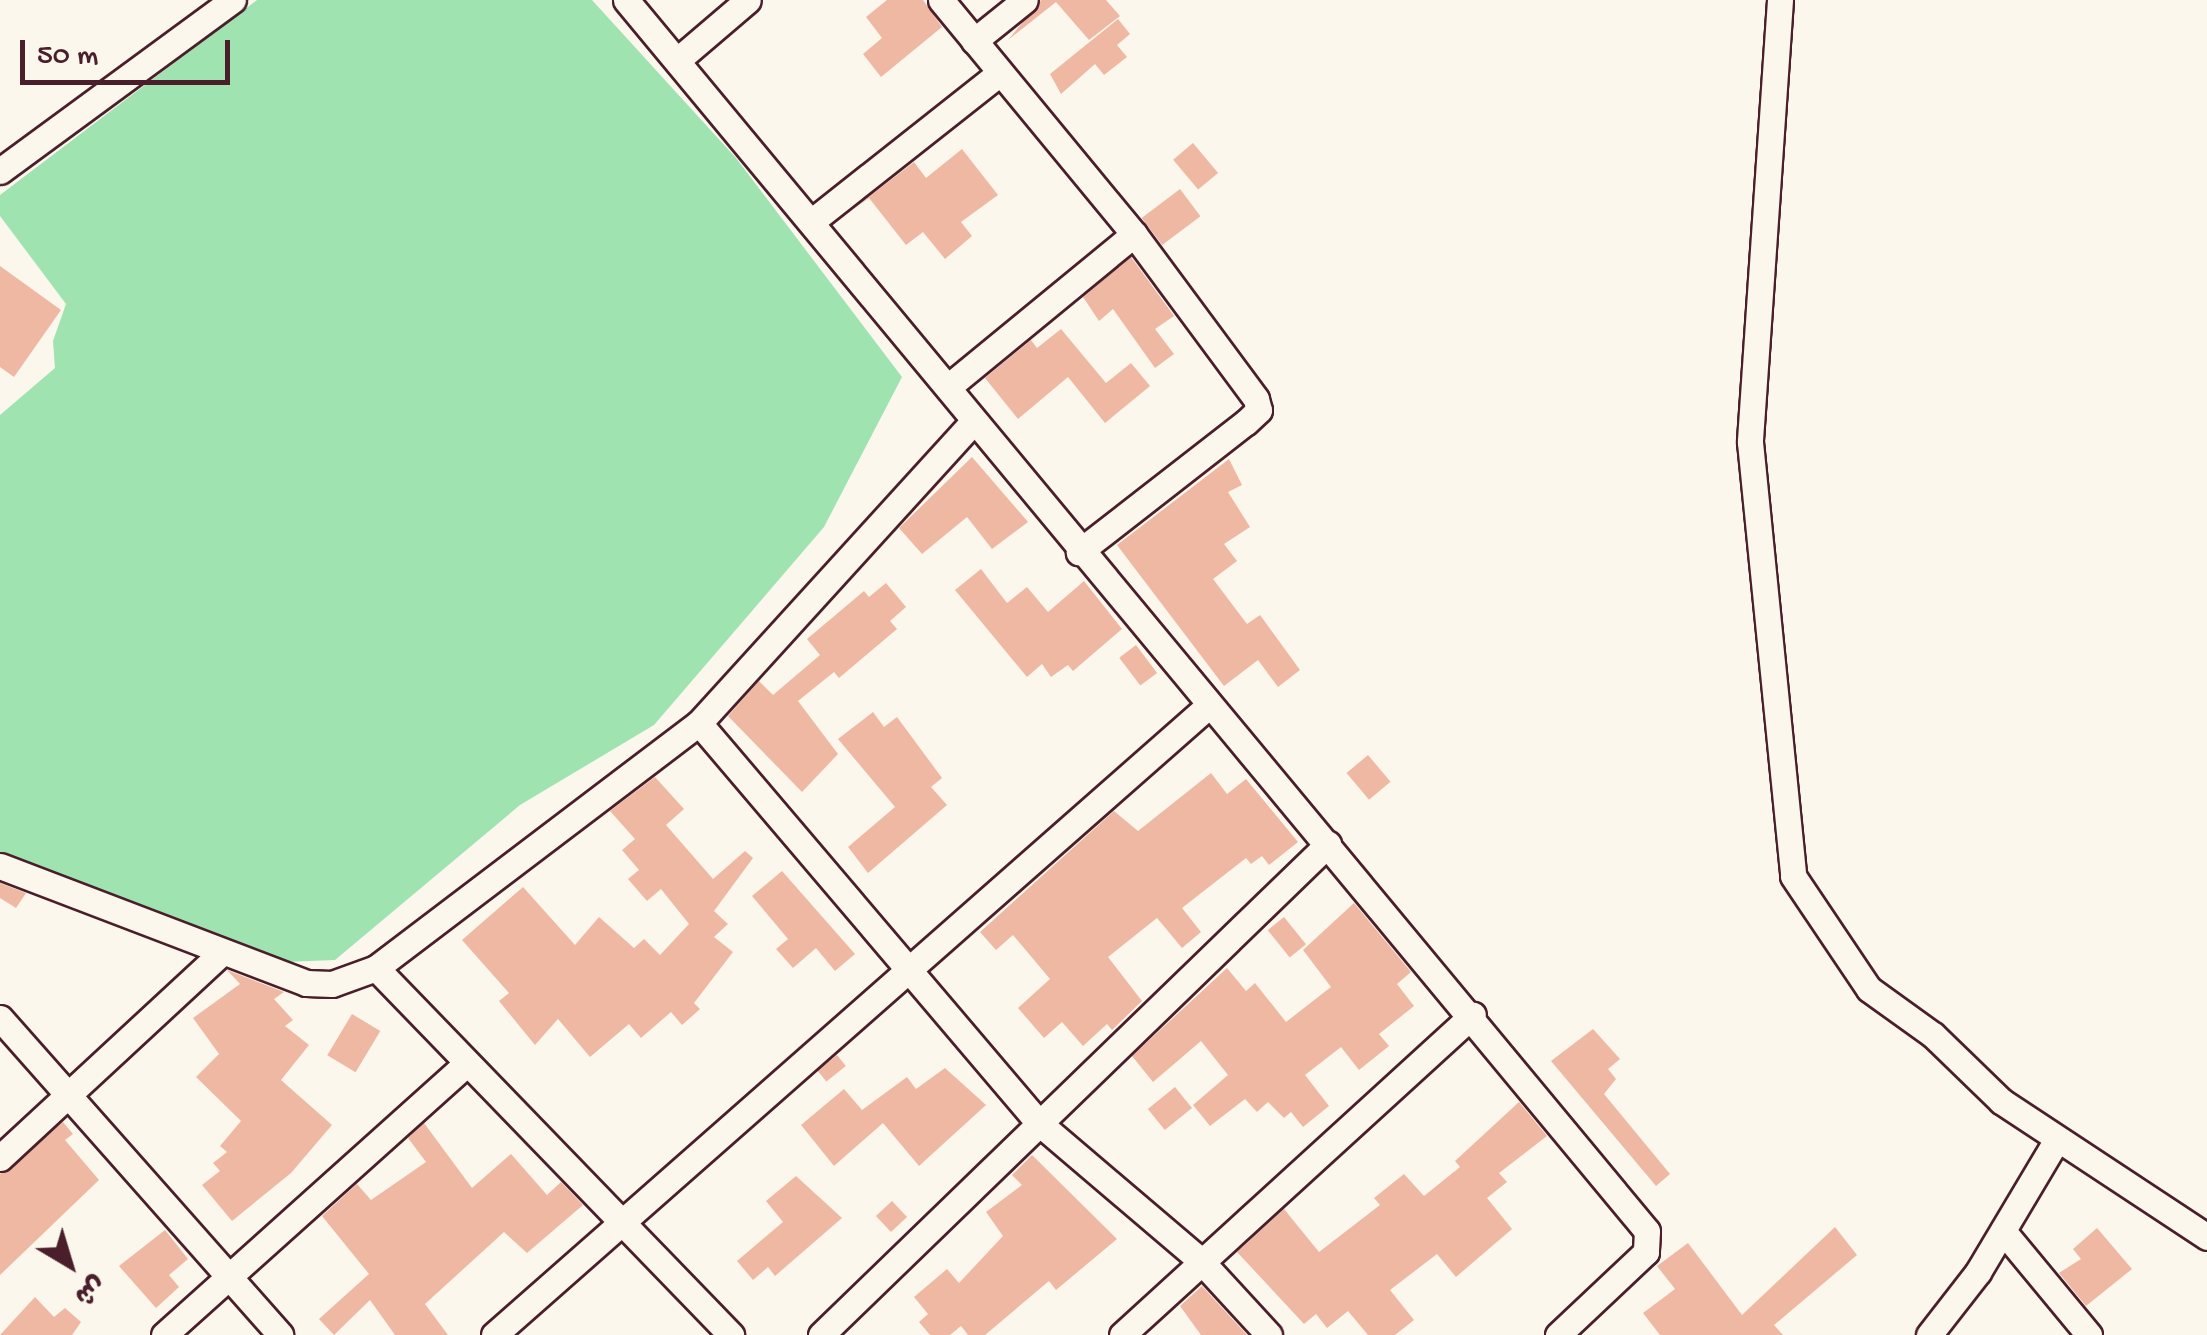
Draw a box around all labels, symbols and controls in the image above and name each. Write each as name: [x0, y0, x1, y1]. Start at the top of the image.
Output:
scale bar: [25, 20, 235, 82]
text: 50 m: [37, 40, 98, 75]
north arrow: [20, 1215, 120, 1315]
text: ش: [66, 1267, 111, 1312]

